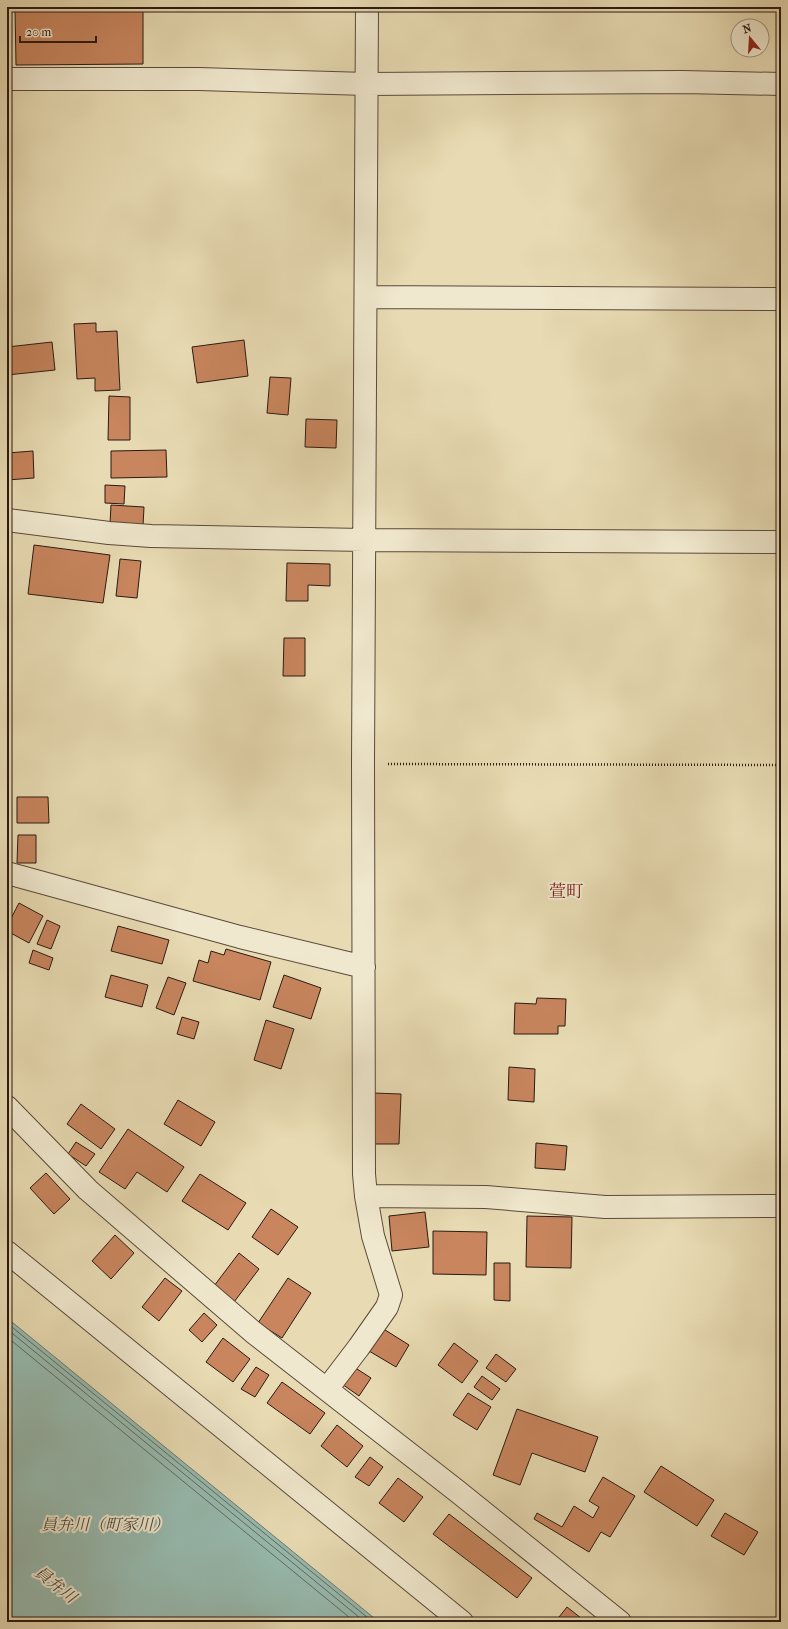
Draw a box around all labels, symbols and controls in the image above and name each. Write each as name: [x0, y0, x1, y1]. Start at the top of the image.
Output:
scale bar: [20, 18, 96, 44]
north arrow: [730, 18, 770, 58]
text: N: [741, 21, 754, 36]
text: 20 m: [26, 25, 51, 39]
district label: 萱町: [549, 881, 583, 901]
water label: 員弁川（町家川）: [41, 1515, 169, 1534]
water label: 員弁川: [31, 1562, 82, 1608]

